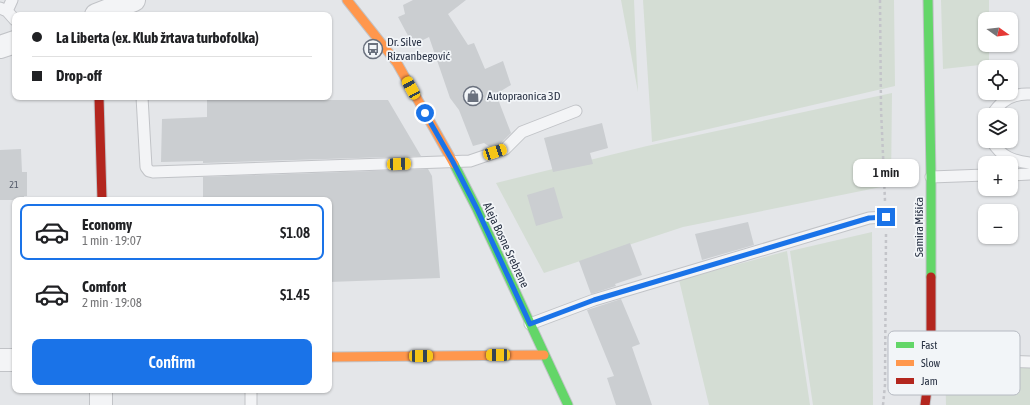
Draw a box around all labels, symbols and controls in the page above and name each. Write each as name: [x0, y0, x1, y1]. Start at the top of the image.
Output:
north arrow: [978, 12, 1018, 52]
map controls: [978, 12, 1018, 244]
text: La Liberta (ex. Klub žrtava turbofolka): [56, 29, 259, 46]
place label: Dr. Silve Rizvanbegović: [387, 35, 451, 63]
bus stop icon: Dr. Silve Rizvanbegović: [362, 38, 384, 60]
button: locate: [978, 60, 1018, 100]
text: Drop-off: [56, 67, 102, 84]
car: [400, 75, 422, 101]
shop icon: Autopraonica 3D: [462, 85, 484, 107]
place label: Autopraonica 3D: [487, 89, 561, 103]
route start: [416, 104, 434, 122]
button: layers: [978, 108, 1018, 148]
car: [482, 143, 508, 161]
button: +: [978, 156, 1018, 196]
car: [387, 158, 411, 170]
callout: 1 min: [853, 159, 919, 187]
text: 1 min: [873, 165, 899, 180]
house number: 21: [9, 179, 19, 190]
street label: Samira Mišića: [912, 197, 926, 257]
street label: Aleja Bosne Srebrene: [480, 200, 532, 290]
button: −: [978, 204, 1018, 244]
route end: [877, 208, 895, 226]
icon: car: [34, 214, 70, 250]
text: Economy: [82, 216, 132, 233]
text: $1.08: [280, 224, 310, 241]
text: 1 min · 19:07: [82, 233, 142, 248]
icon: car: [34, 276, 70, 312]
text: Comfort: [82, 278, 126, 295]
text: $1.45: [280, 286, 310, 303]
text: 2 min · 19:08: [82, 295, 142, 310]
legend: [888, 331, 1020, 395]
button: Confirm: [32, 339, 312, 385]
text: Fast: [921, 339, 937, 351]
car: [486, 349, 510, 361]
car: [409, 350, 433, 362]
text: Slow: [921, 357, 940, 369]
text: Jam: [921, 375, 938, 387]

